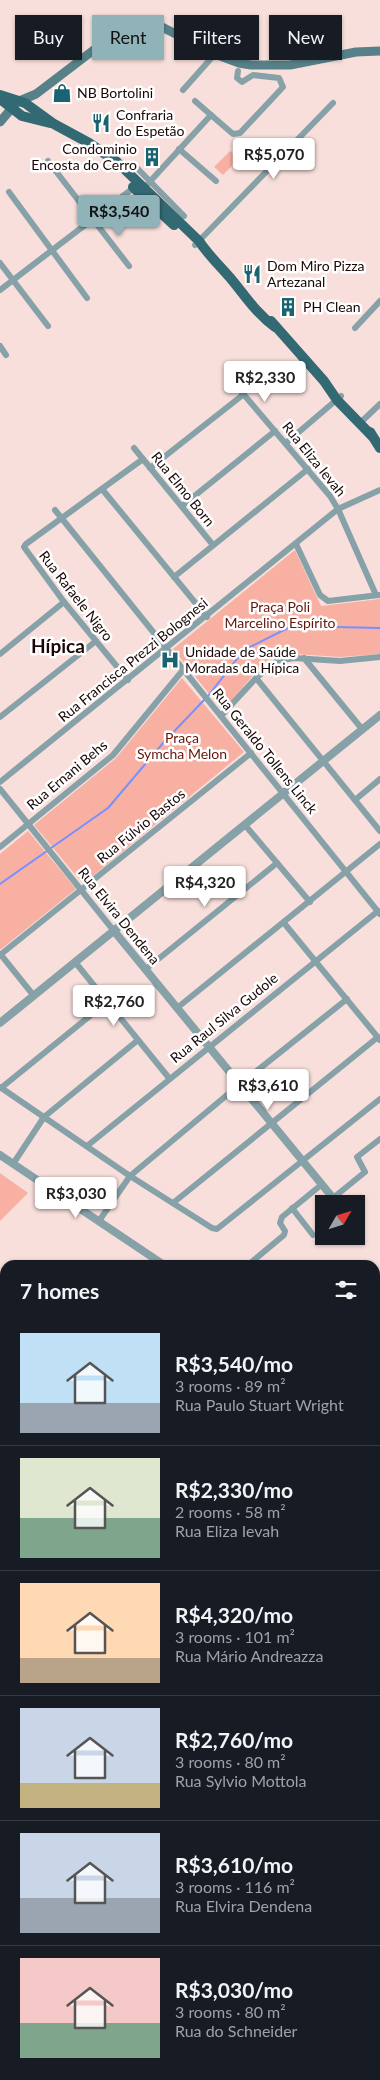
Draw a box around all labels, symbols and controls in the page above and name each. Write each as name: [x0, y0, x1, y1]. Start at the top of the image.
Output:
chip: Buy: [15, 15, 82, 60]
chip: Rent: [92, 15, 164, 60]
chip: Filters: [174, 15, 259, 60]
chip: New: [269, 15, 342, 60]
shop icon: NB Bortolini: [51, 82, 73, 104]
place label: NB Bortolini: [77, 84, 153, 101]
place label: Confraria do Espetão: [116, 106, 185, 139]
restaurant icon: Confraria do Espetão: [90, 112, 112, 134]
pin: R$5,070: [228, 138, 320, 180]
place label: Condominio Encosta do Cerro: [31, 140, 137, 173]
text: R$5,070: [244, 144, 304, 163]
building icon: Condominio Encosta do Cerro: [141, 146, 163, 168]
pin: R$3,540: [73, 194, 165, 237]
text: R$3,540: [89, 201, 149, 220]
place label: Dom Miro Pizza Artezanal: [267, 257, 365, 290]
restaurant icon: Dom Miro Pizza Artezanal: [241, 263, 263, 285]
building icon: PH Clean: [277, 296, 299, 318]
place label: PH Clean: [303, 298, 361, 315]
pin: R$2,330: [219, 360, 311, 403]
text: R$2,330: [235, 367, 295, 386]
street label: Rua Eliza Ievah: [279, 418, 350, 499]
street label: Rua Elmo Born: [148, 448, 219, 529]
street label: Rua Rafaele Nigro: [36, 547, 117, 644]
street label: Rua Francisca Prezzi Bolognesi: [55, 594, 211, 725]
park label: Praça Poli Marcelino Espírito: [224, 598, 336, 631]
district label: Hípica: [31, 634, 85, 657]
place label: Unidade de Saúde Moradas da Hípica: [185, 643, 299, 676]
hospital icon: Unidade de Saúde Moradas da Hípica: [159, 649, 181, 671]
street label: Rua Geraldo Tollens Linck: [209, 684, 322, 818]
park label: Praça Symcha Melon: [137, 729, 227, 762]
street label: Rua Ernani Behs: [23, 736, 110, 813]
street label: Rua Fúlvio Bastos: [93, 785, 188, 866]
street label: Rua Elvira Dendena: [75, 864, 164, 968]
pin: R$4,320: [159, 866, 251, 908]
text: R$4,320: [175, 872, 235, 891]
street label: Rua Raul Silva Gudole: [167, 969, 281, 1066]
pin: R$2,760: [68, 984, 160, 1027]
text: R$2,760: [84, 991, 144, 1010]
pin: R$3,610: [222, 1068, 314, 1111]
text: R$3,610: [238, 1075, 298, 1094]
pin: R$3,030: [30, 1176, 122, 1219]
text: R$3,030: [46, 1183, 106, 1202]
north arrow: [315, 1195, 365, 1245]
map controls: [315, 1195, 365, 1245]
icon: filters: [332, 1276, 360, 1304]
text: 7 homes: [20, 1278, 99, 1303]
text: R$3,540/mo: [175, 1351, 293, 1376]
icon: home: [60, 1353, 120, 1413]
text: 3 rooms · 89 m²: [175, 1376, 286, 1395]
text: Rua Paulo Stuart Wright: [175, 1395, 344, 1414]
text: R$2,330/mo: [175, 1477, 293, 1502]
icon: home: [60, 1478, 120, 1538]
text: 2 rooms · 58 m²: [175, 1502, 286, 1521]
text: Rua Eliza Ievah: [175, 1521, 279, 1540]
text: R$4,320/mo: [175, 1602, 293, 1627]
icon: home: [60, 1603, 120, 1663]
text: 3 rooms · 101 m²: [175, 1627, 295, 1646]
text: Rua Mário Andreazza: [175, 1646, 324, 1665]
text: R$2,760/mo: [175, 1727, 293, 1752]
icon: home: [60, 1728, 120, 1788]
text: 3 rooms · 80 m²: [175, 1752, 286, 1771]
text: Rua Sylvio Mottola: [175, 1771, 306, 1790]
text: R$3,610/mo: [175, 1852, 293, 1877]
icon: home: [60, 1853, 120, 1913]
text: 3 rooms · 116 m²: [175, 1877, 295, 1896]
text: Rua Elvira Dendena: [175, 1896, 312, 1915]
text: R$3,030/mo: [175, 1977, 293, 2002]
icon: home: [60, 1978, 120, 2038]
text: 3 rooms · 80 m²: [175, 2002, 286, 2021]
text: Rua do Schneider: [175, 2021, 297, 2040]

